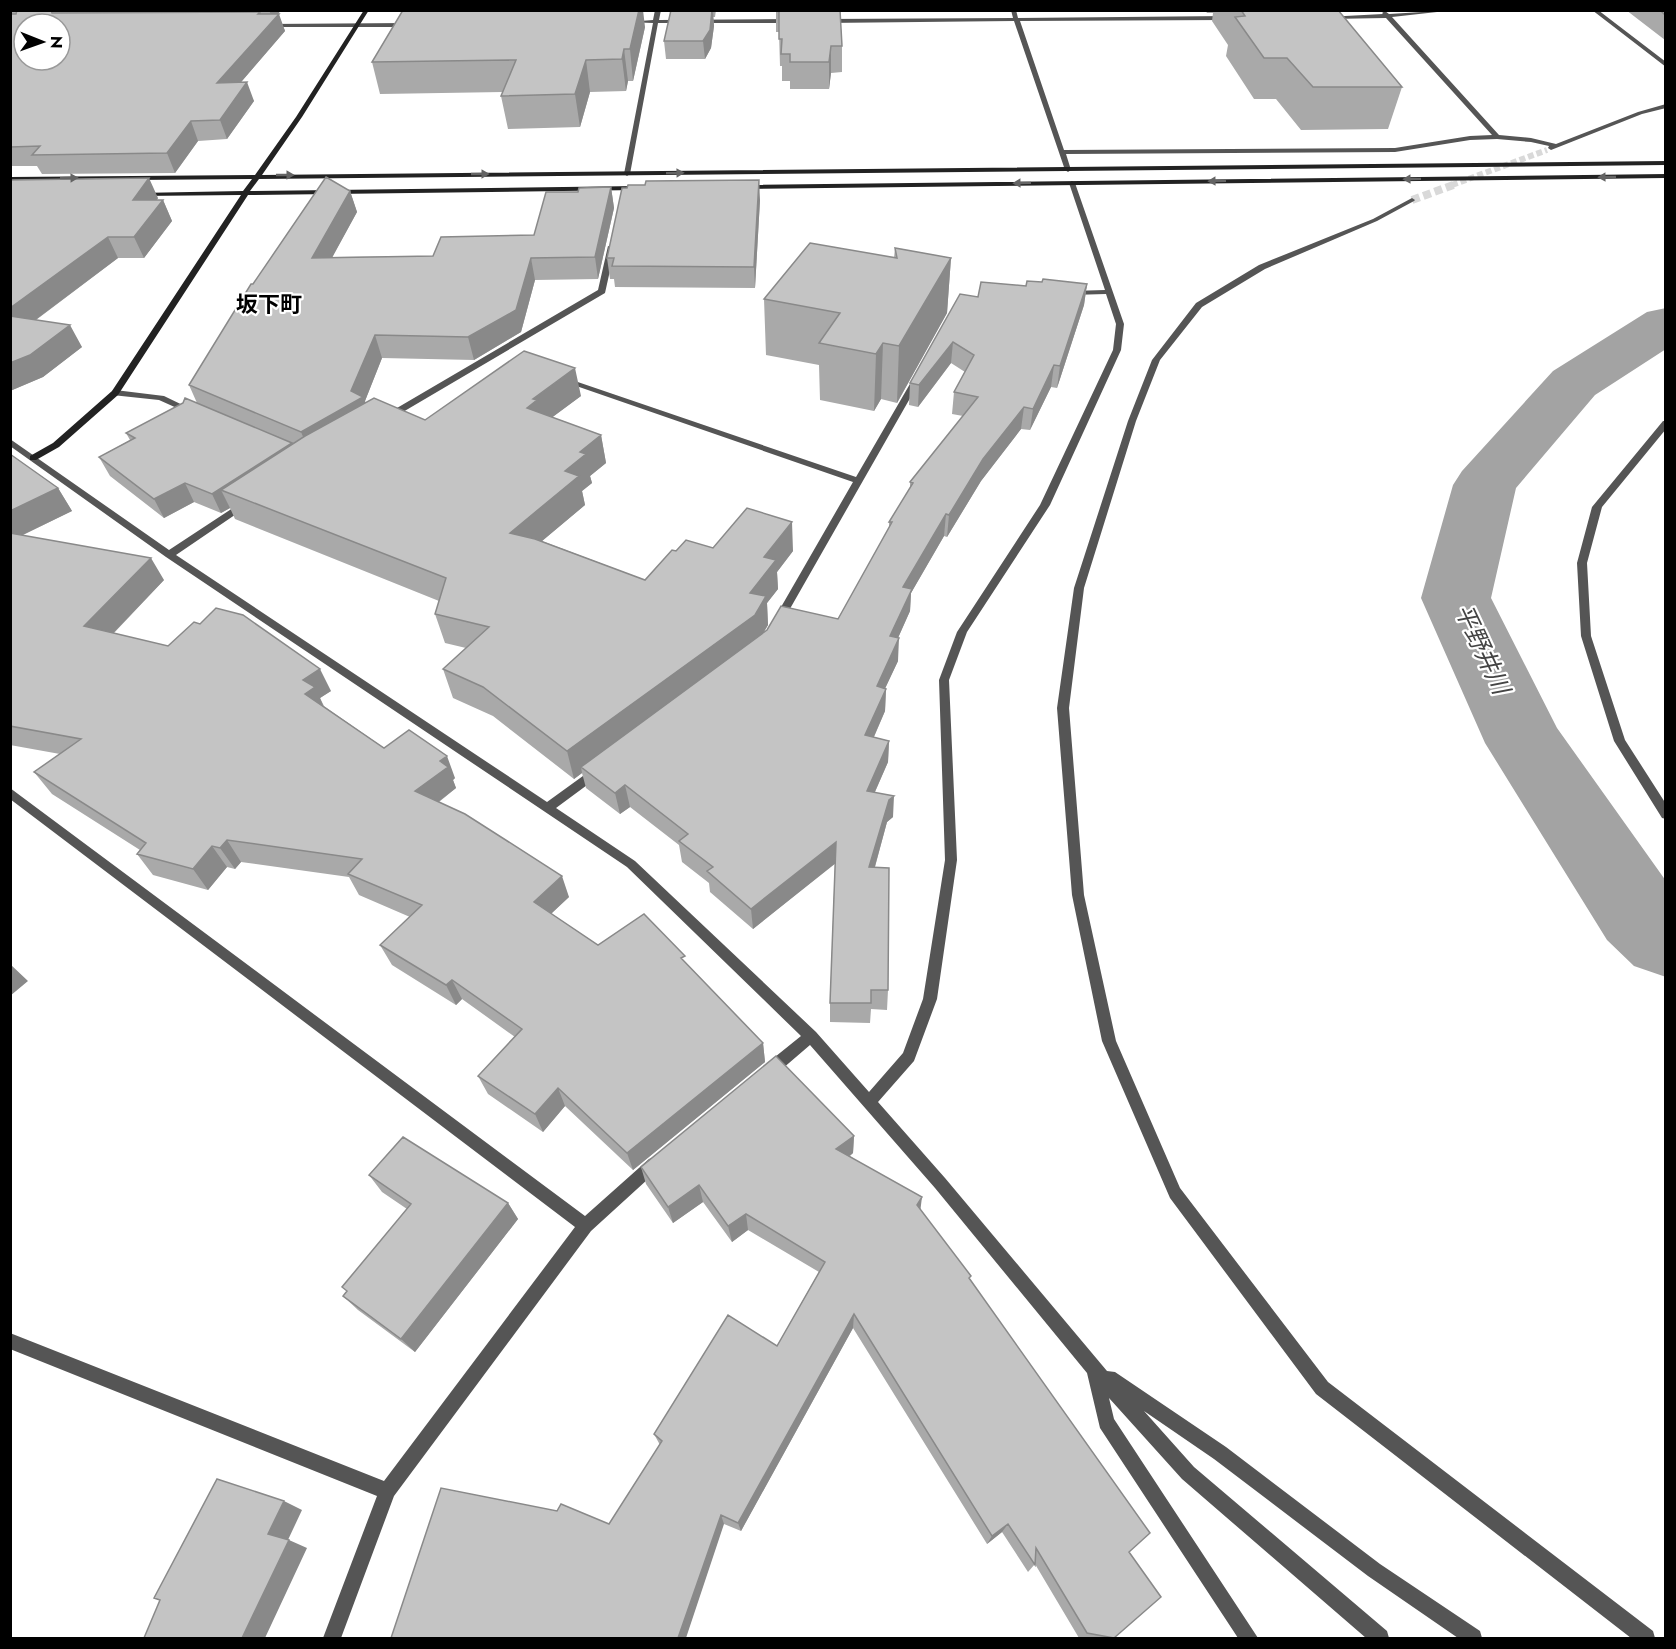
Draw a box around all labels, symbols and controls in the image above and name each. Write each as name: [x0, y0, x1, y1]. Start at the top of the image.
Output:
north arrow: [12, 12, 72, 72]
text: N: [45, 36, 68, 49]
one-way arrow: [665, 168, 684, 178]
one-way arrow: [470, 169, 489, 179]
one-way arrow: [275, 170, 294, 180]
one-way arrow: [1598, 172, 1617, 182]
one-way arrow: [59, 173, 78, 183]
one-way arrow: [1403, 174, 1422, 184]
one-way arrow: [1208, 176, 1227, 186]
one-way arrow: [1013, 178, 1032, 188]
district label: 坂下町: [236, 288, 302, 320]
water label: 平野井川: [1446, 598, 1520, 702]

